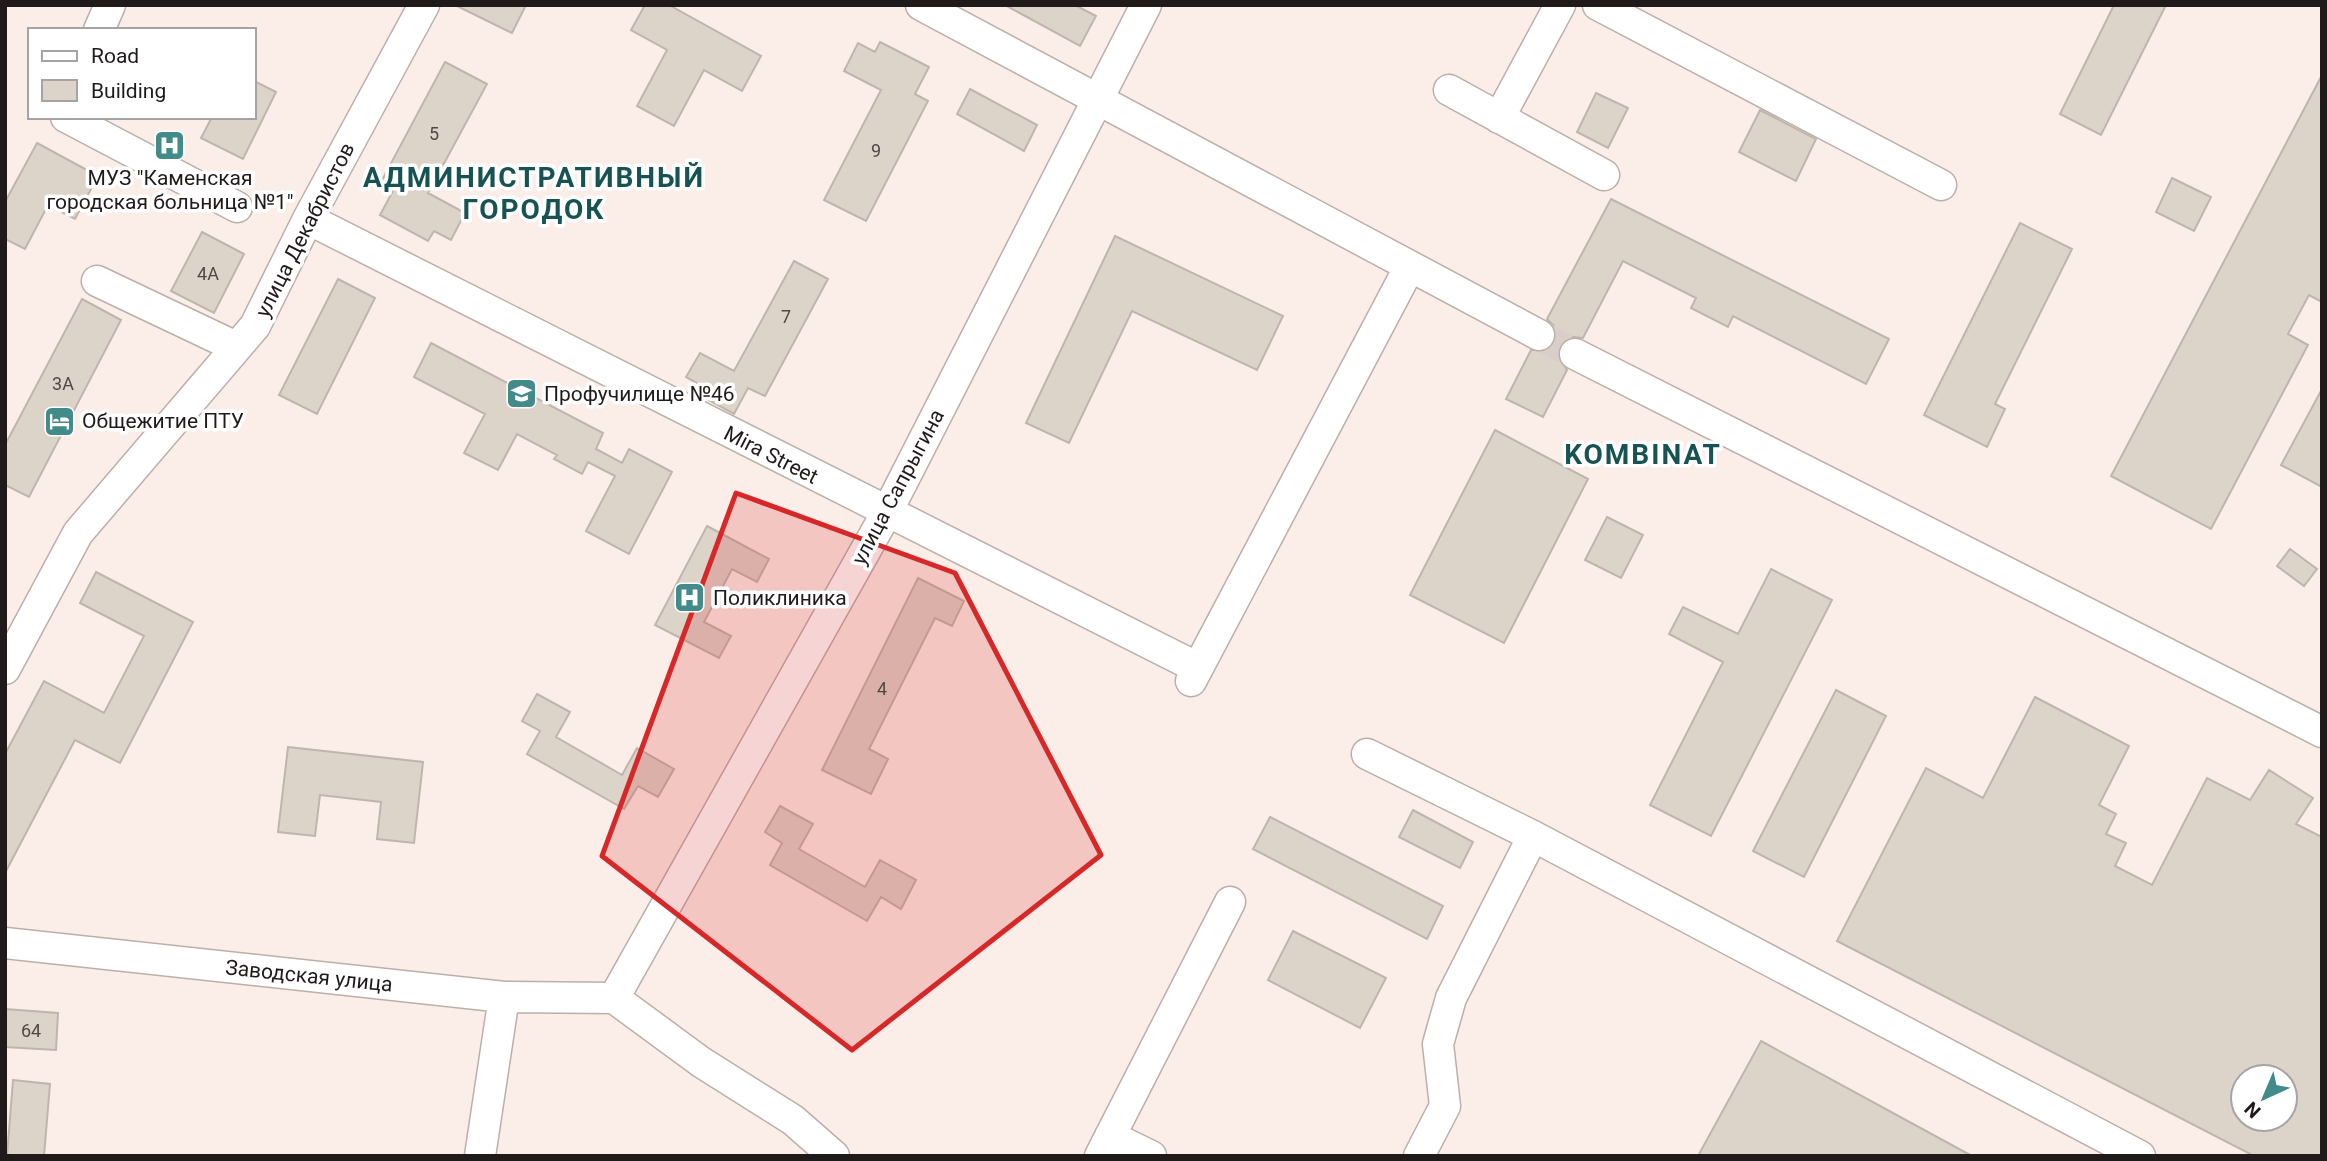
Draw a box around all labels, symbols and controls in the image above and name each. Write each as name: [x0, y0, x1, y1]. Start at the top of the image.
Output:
legend: [28, 28, 256, 119]
text: Road: [91, 44, 139, 68]
text: Building: [91, 79, 166, 103]
house number: 5: [429, 123, 439, 144]
hospital icon: МУЗ "Каменская городская больница №1": [153, 129, 187, 163]
street label: улица Декабристов: [251, 139, 359, 321]
house number: 9: [871, 140, 881, 161]
district label: АДМИНИСТРАТИВНЫЙ ГОРОДОК: [363, 161, 705, 226]
place label: МУЗ "Каменская городская больница №1": [46, 166, 294, 214]
house number: 4А: [197, 263, 219, 284]
house number: 7: [781, 306, 791, 327]
house number: 3А: [52, 373, 74, 394]
school or university icon: Профучилище №46: [504, 377, 538, 411]
place label: Профучилище №46: [544, 382, 735, 406]
hotel icon: Общежитие ПТУ: [42, 404, 76, 438]
street label: улица Сапрыгина: [847, 405, 949, 569]
place label: Общежитие ПТУ: [82, 409, 244, 433]
street label: Mira Street: [720, 421, 822, 489]
district label: KOMBINAT: [1564, 438, 1722, 471]
hospital icon: Поликлиника: [673, 581, 707, 615]
place label: Поликлиника: [713, 586, 847, 610]
house number: 4: [877, 678, 887, 699]
street label: Заводская улица: [224, 955, 394, 997]
house number: 64: [21, 1020, 41, 1041]
north arrow: [2229, 1063, 2299, 1133]
text: N: [2240, 1097, 2265, 1123]

